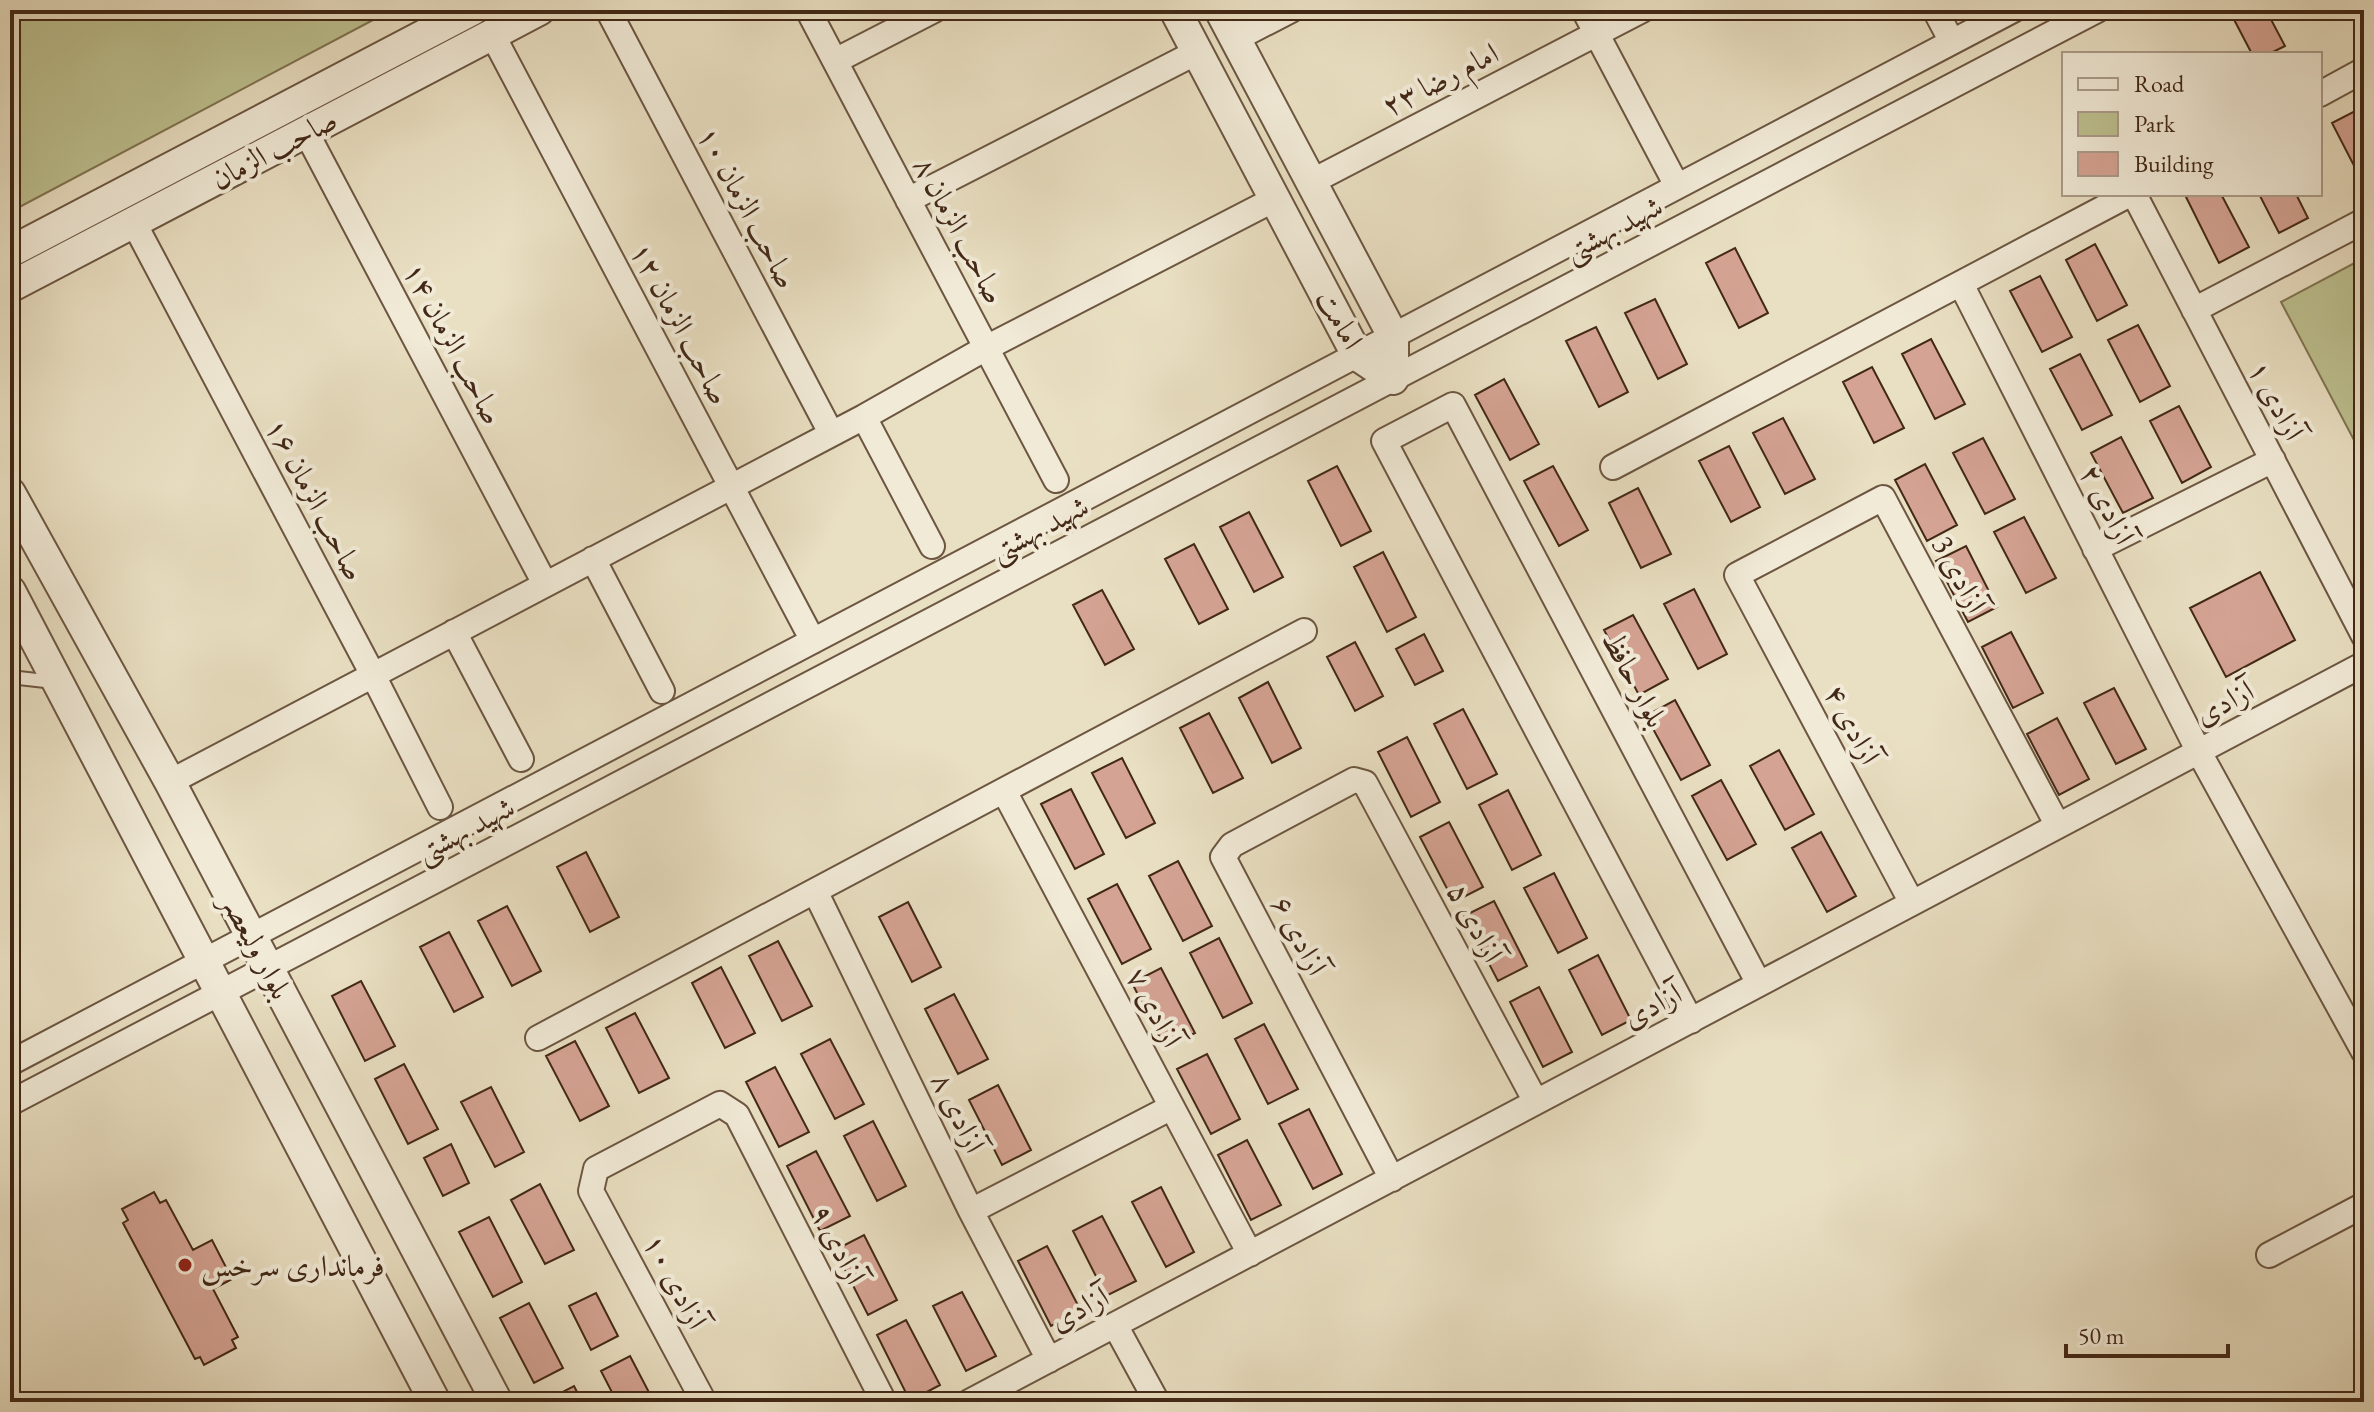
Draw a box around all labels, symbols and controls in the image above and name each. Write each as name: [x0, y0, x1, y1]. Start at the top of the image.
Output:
street label: امام رضا ۲۳: [1375, 33, 1508, 131]
legend: [2062, 52, 2322, 196]
text: Road: [2134, 68, 2185, 99]
street label: صاحب الزمان: [204, 100, 344, 198]
text: Park: [2134, 108, 2176, 139]
street label: صاحب الزمان ۱۰: [689, 119, 807, 295]
text: Building: [2134, 148, 2214, 179]
street label: صاحب الزمان ۸: [905, 150, 1015, 310]
street label: شهید بهشتی: [1557, 186, 1671, 273]
street label: صاحب الزمان ۱۲: [622, 235, 740, 411]
street label: صاحب الزمان ۱۴: [395, 255, 513, 431]
street label: امامت: [1307, 282, 1373, 356]
street label: آزادی ۱: [2240, 353, 2316, 450]
street label: صاحب الزمان ۱۶: [257, 411, 375, 587]
street label: آزادی ۲: [2071, 457, 2146, 554]
street label: شهید بهشتی: [983, 486, 1097, 573]
street label: آزادی 3: [1924, 529, 1998, 622]
street label: بلوار حافظ: [1593, 624, 1677, 734]
street label: آزادی: [2188, 669, 2263, 734]
street label: آزادی ۴: [1816, 677, 1892, 774]
street label: شهید بهشتی: [409, 787, 523, 874]
street label: آزادی ۵: [1439, 875, 1515, 972]
street label: بلوار ولیعصر: [211, 884, 301, 1006]
street label: آزادی ۶: [1263, 888, 1339, 985]
street label: آزادی ۷: [1118, 960, 1194, 1057]
street label: آزادی: [1616, 972, 1691, 1037]
street label: آزادی ۸: [923, 1065, 997, 1162]
street label: آزادی ۹: [802, 1197, 877, 1294]
street label: آزادی ۱۰: [635, 1227, 719, 1338]
place label: فرمانداری سرخس: [201, 1246, 385, 1286]
marker: فرمانداری سرخس: [176, 1256, 194, 1274]
street label: آزادی: [1043, 1275, 1118, 1340]
scale bar: [2066, 1308, 2228, 1358]
text: 50 m: [2078, 1320, 2125, 1351]

